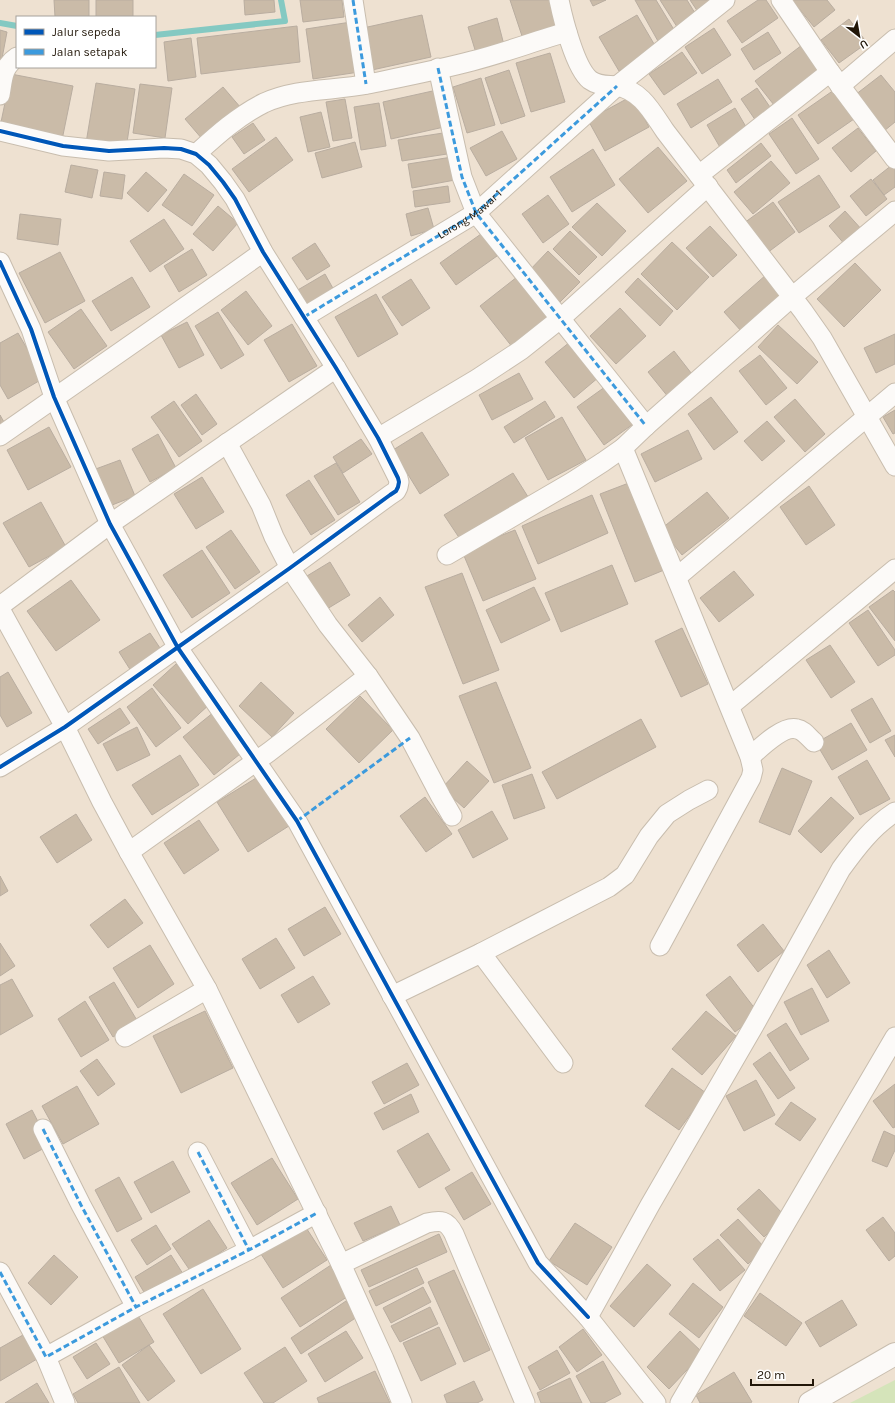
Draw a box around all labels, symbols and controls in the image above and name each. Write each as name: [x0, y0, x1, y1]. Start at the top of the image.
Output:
legend: [16, 16, 156, 68]
north arrow: [839, 16, 879, 56]
text: Jalur sepeda: [52, 25, 121, 39]
text: U: [857, 37, 870, 52]
text: Jalan setapak: [52, 45, 128, 59]
street label: Lorong Mawar 1: [435, 187, 505, 242]
scale bar: [751, 1361, 813, 1387]
text: 20 m: [757, 1368, 785, 1382]

